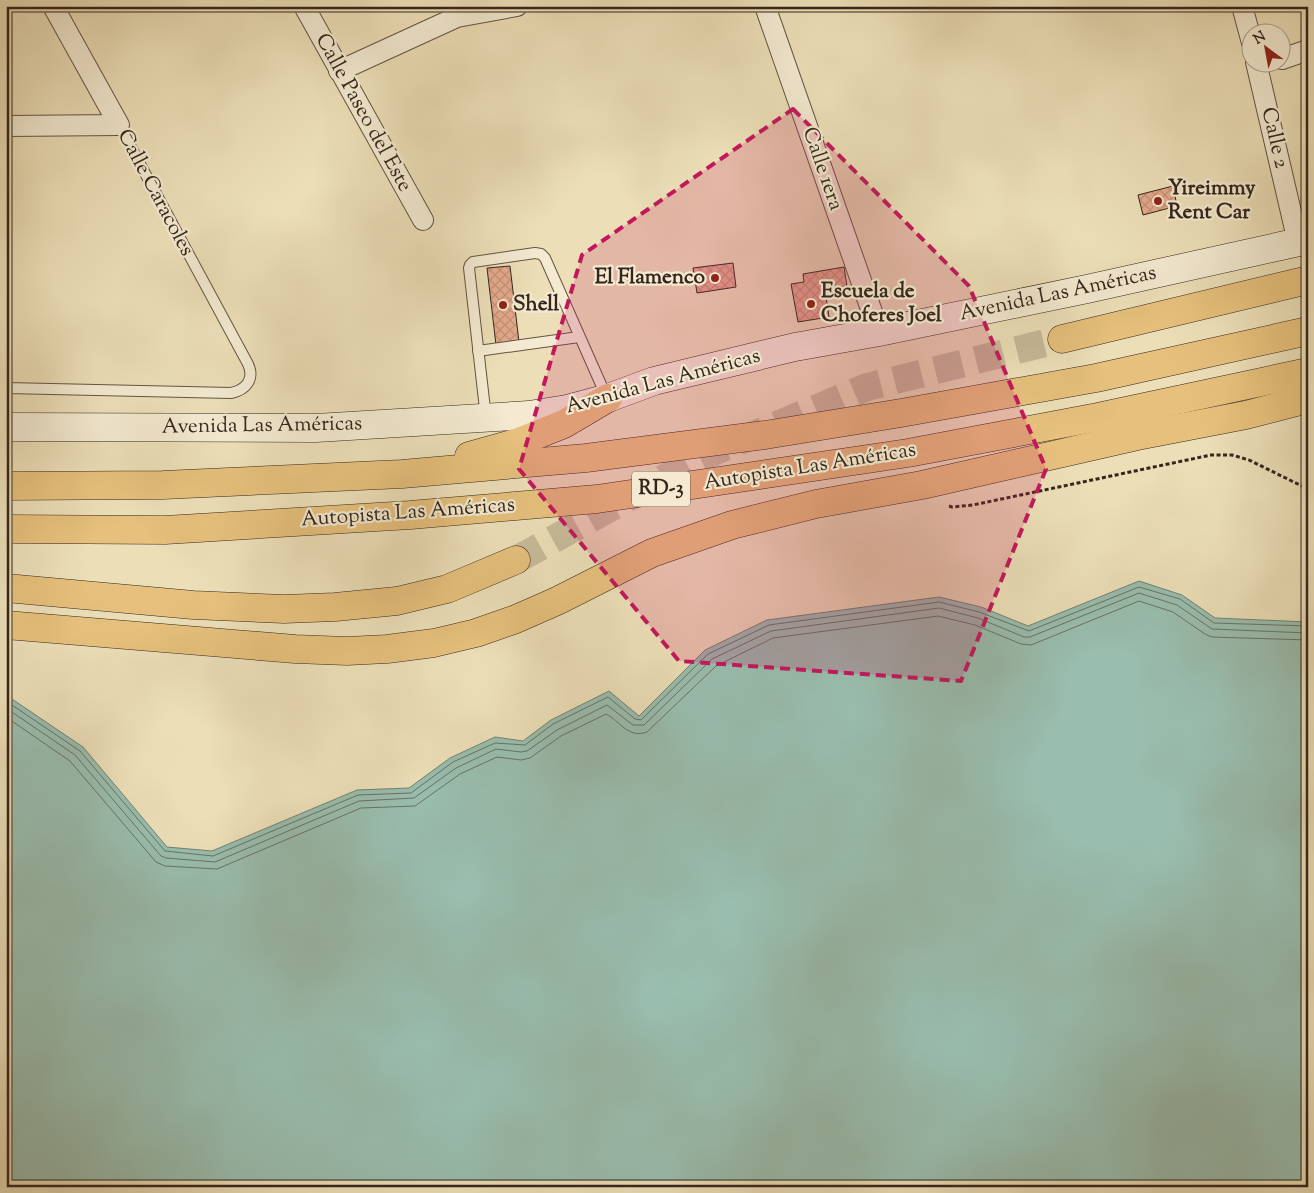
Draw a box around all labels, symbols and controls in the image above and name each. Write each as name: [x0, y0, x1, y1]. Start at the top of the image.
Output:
north arrow: [1242, 22, 1292, 72]
text: N: [1250, 27, 1270, 50]
street label: Calle Paseo del Este: [307, 28, 419, 198]
street label: Calle 2: [1252, 104, 1296, 172]
street label: Calle 1era: [794, 123, 850, 215]
street label: Calle Caracoles: [109, 124, 201, 262]
place label: Yireimmy Rent Car: [1168, 174, 1256, 228]
marker: Yireimmy Rent Car: [1152, 195, 1164, 207]
street label: Avenida Las Américas: [957, 258, 1159, 330]
place label: El Flamenco: [595, 263, 705, 293]
marker: El Flamenco: [709, 272, 721, 284]
place label: Escuela de Choferes Joel: [821, 277, 942, 331]
place label: Shell: [513, 290, 559, 320]
marker: Escuela de Choferes Joel: [805, 298, 817, 310]
marker: Shell: [497, 299, 509, 311]
street label: Avenida Las Américas: [562, 342, 764, 422]
street label: Avenida Las Américas: [161, 409, 363, 443]
street label: Autopista Las Américas: [702, 435, 918, 499]
road number: RD-3: [632, 472, 690, 506]
street label: Autopista Las Américas: [300, 491, 516, 535]

